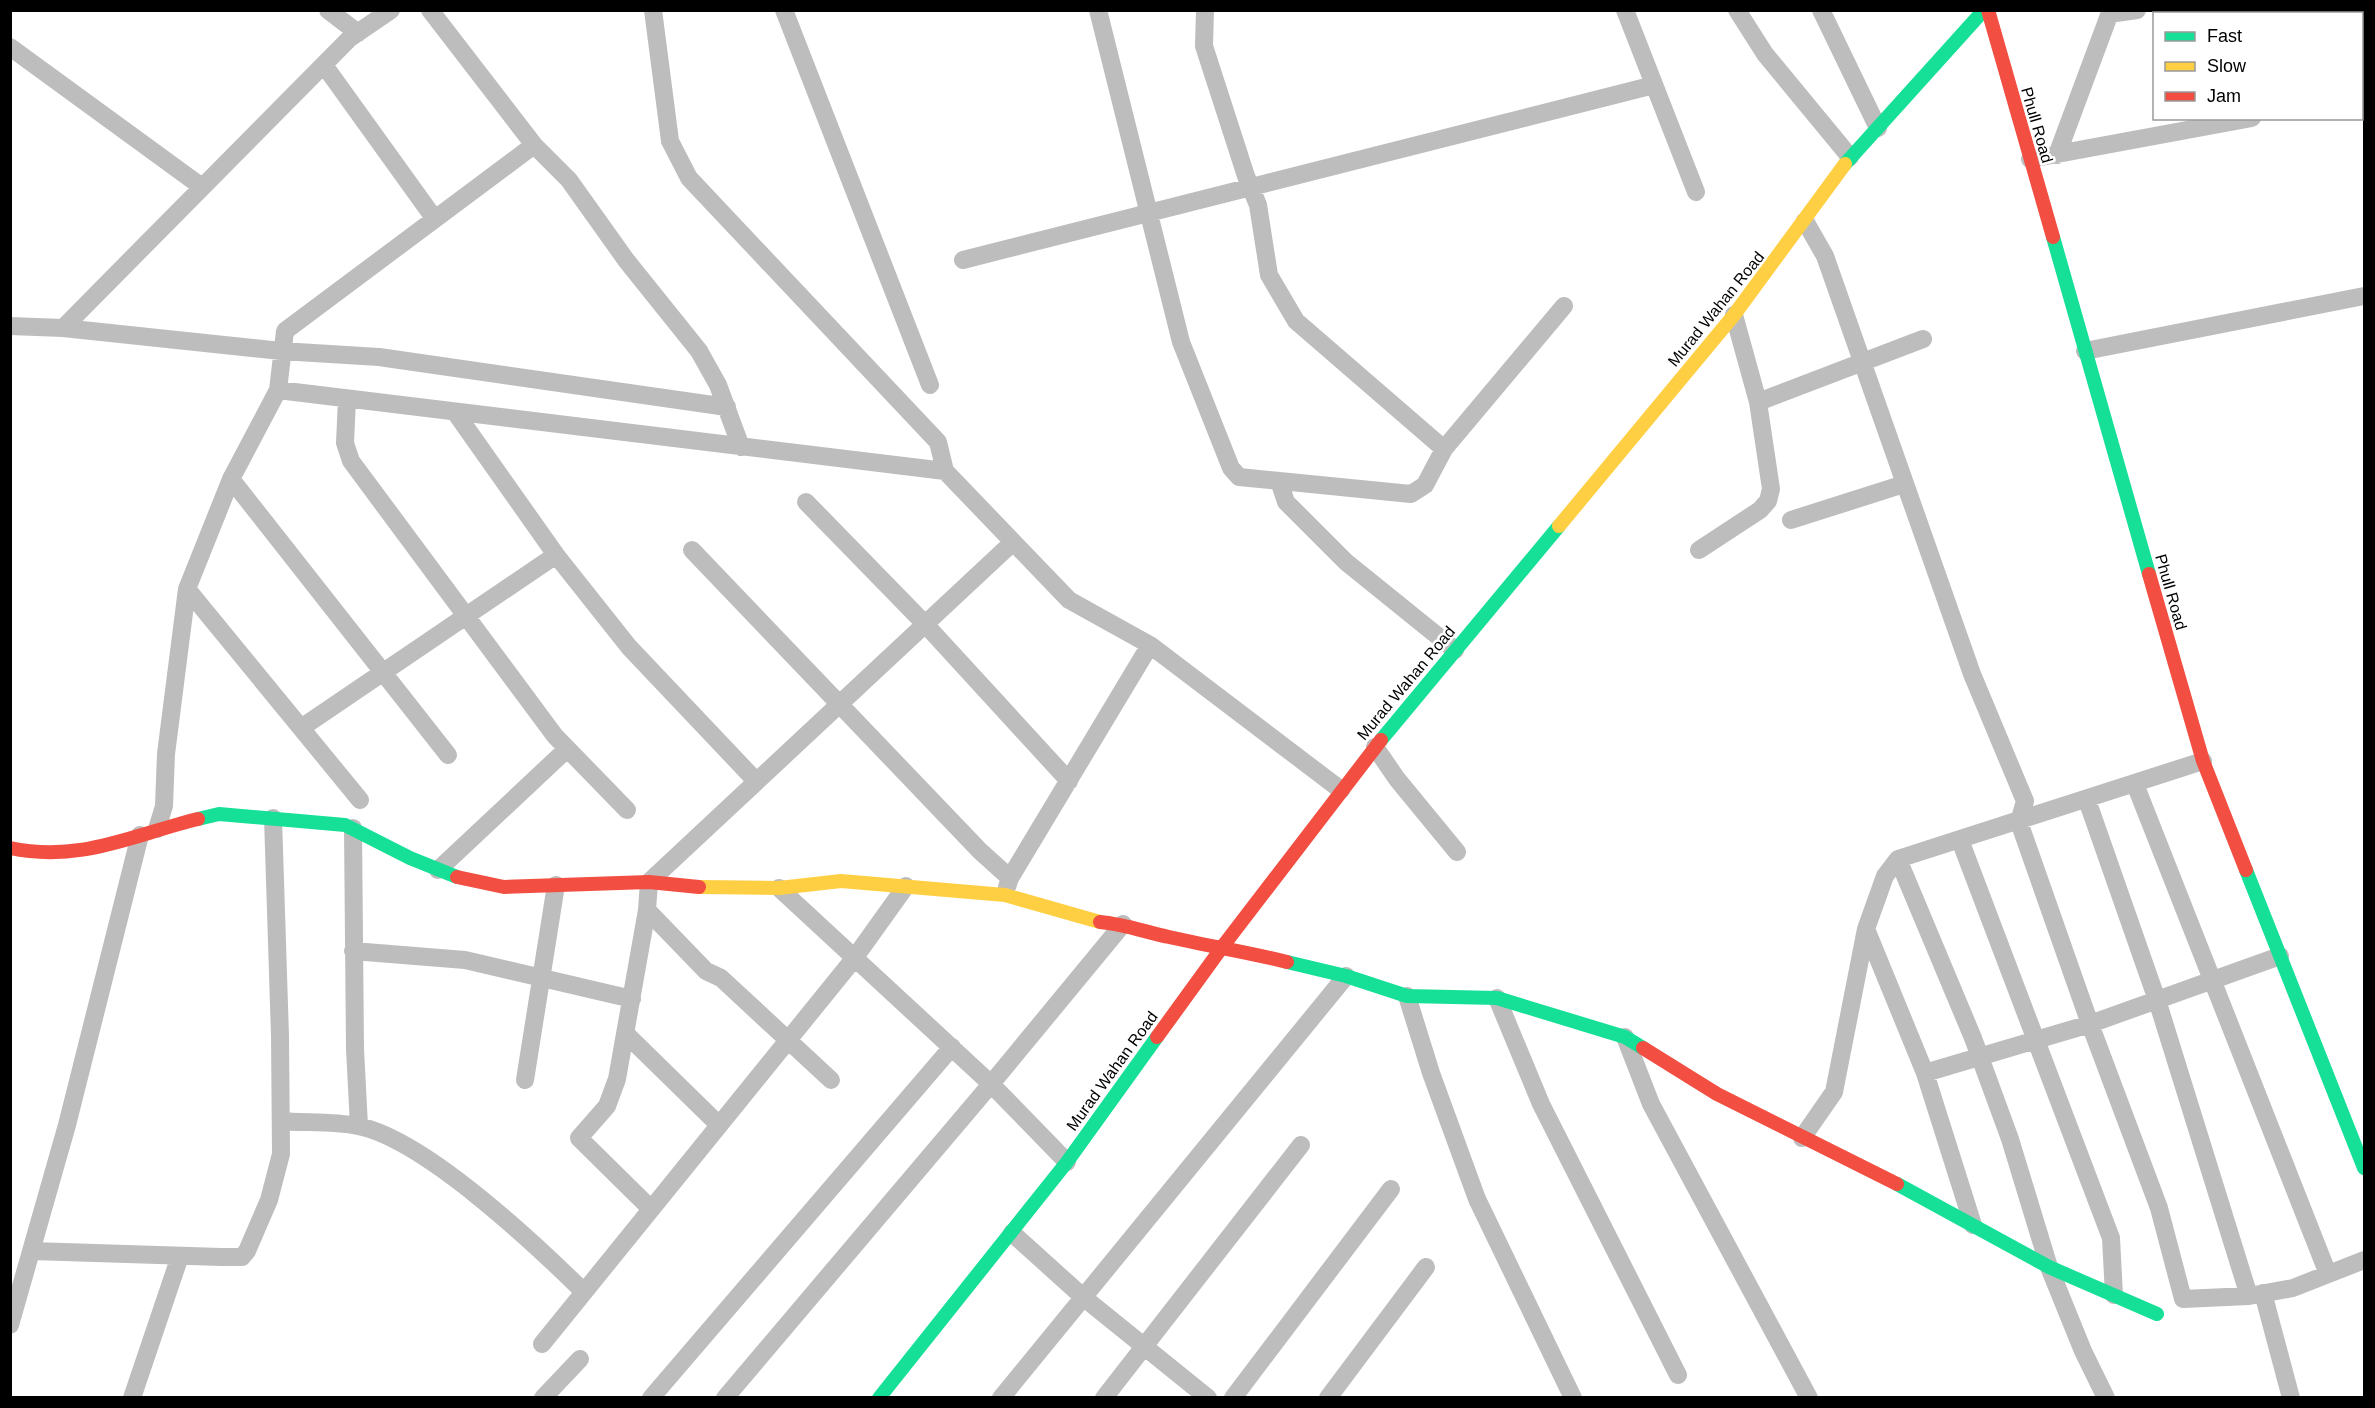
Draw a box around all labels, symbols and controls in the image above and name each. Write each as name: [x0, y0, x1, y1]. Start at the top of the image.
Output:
legend: [2153, 12, 2363, 120]
text: Fast: [2207, 26, 2242, 46]
text: Slow: [2207, 56, 2247, 76]
street label: Phull Road: [2018, 85, 2056, 165]
text: Jam: [2207, 86, 2241, 106]
street label: Murad Wahan Road: [1665, 248, 1767, 370]
street label: Phull Road: [2152, 552, 2190, 632]
street label: Murad Wahan Road: [1354, 623, 1458, 743]
street label: Murad Wahan Road: [1063, 1008, 1161, 1134]

